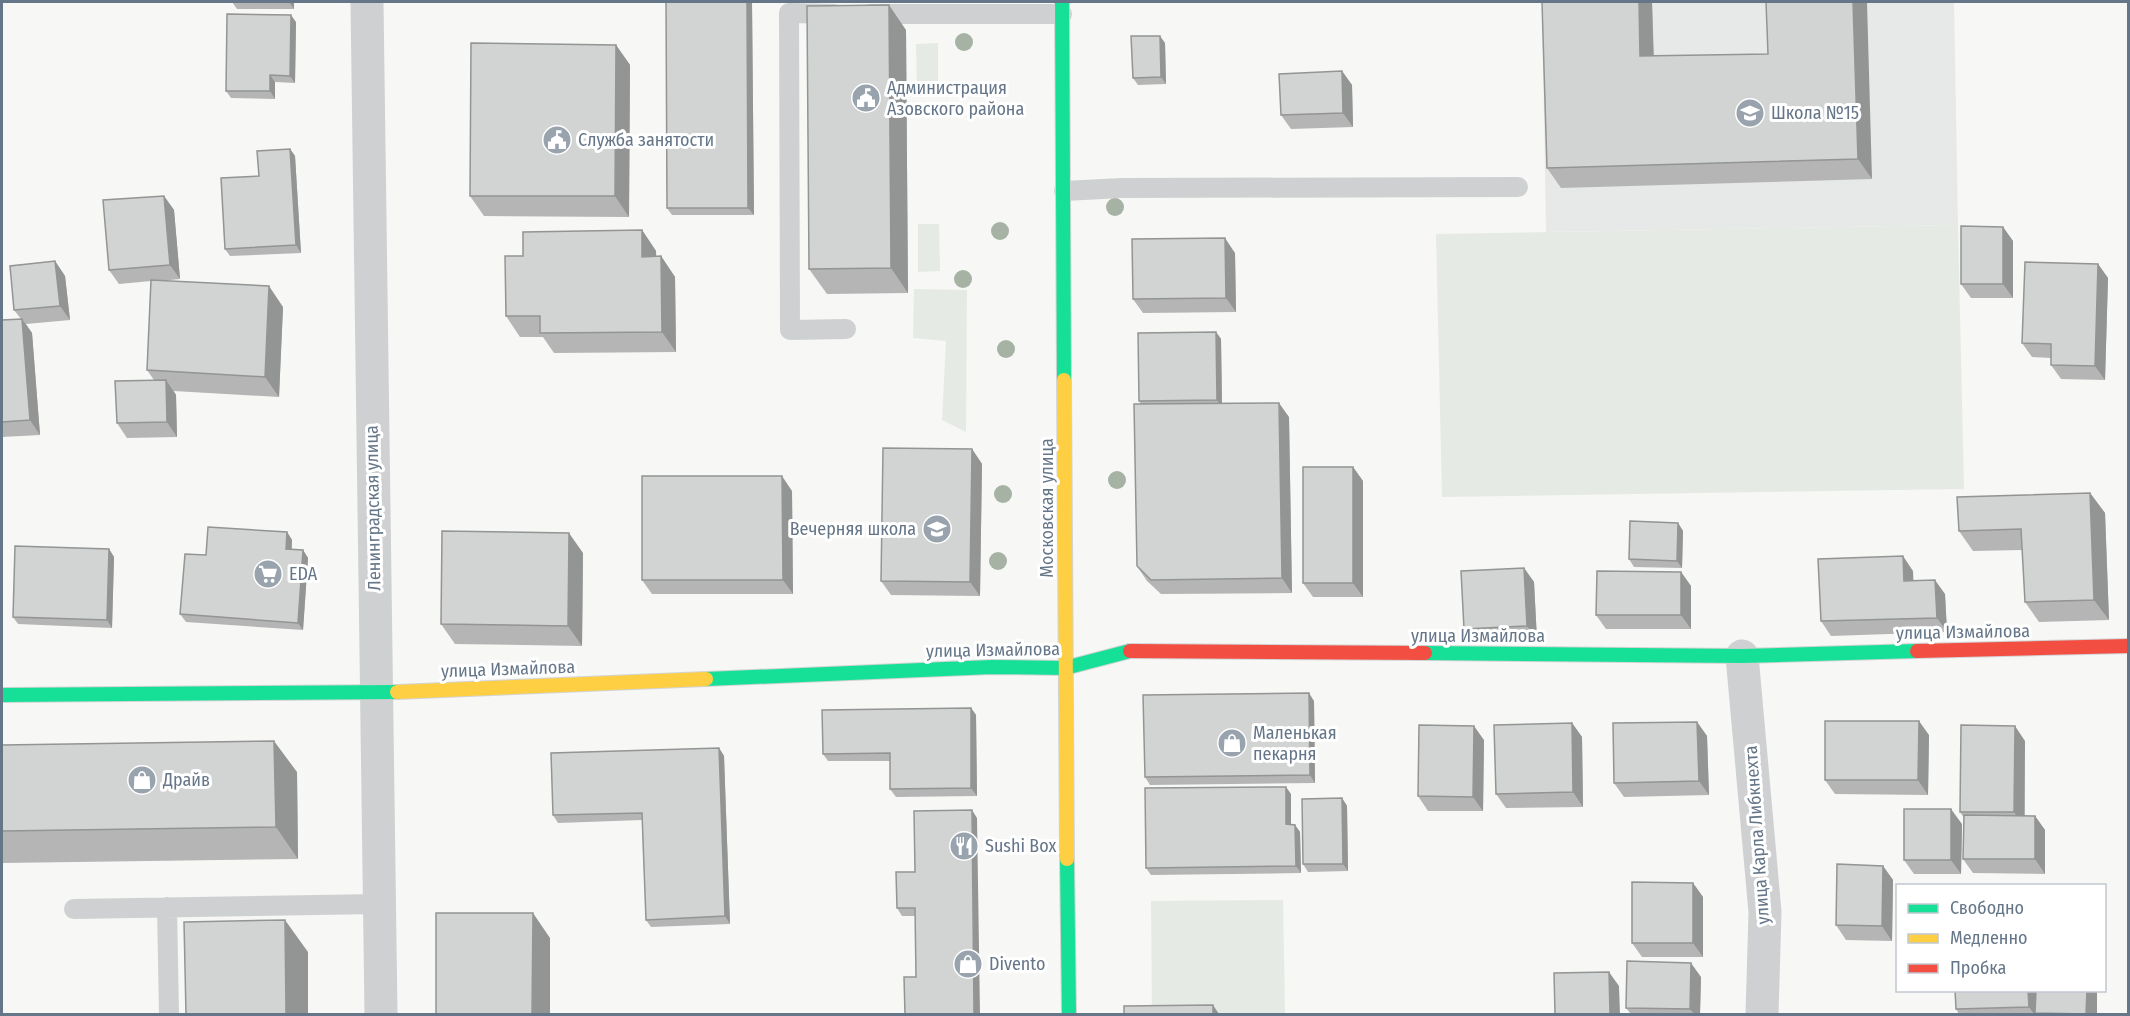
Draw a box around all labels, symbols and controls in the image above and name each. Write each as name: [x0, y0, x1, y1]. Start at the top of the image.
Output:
place label: Администрация Азовского района: [887, 77, 1024, 120]
public building icon: Администрация Азовского района: [850, 82, 882, 114]
school or university icon: Школа №15: [1734, 97, 1766, 129]
place label: Школа №15: [1771, 102, 1859, 124]
public building icon: Служба занятости: [541, 124, 573, 156]
place label: Служба занятости: [578, 129, 714, 151]
street label: Ленинградская улица: [361, 425, 385, 591]
street label: Московская улица: [1036, 438, 1058, 578]
school or university icon: Вечерняя школа: [921, 513, 953, 545]
place label: Вечерняя школа: [790, 518, 916, 540]
supermarket icon: EDA: [252, 558, 284, 590]
place label: EDA: [289, 563, 318, 585]
street label: улица Измайлова: [1896, 620, 2030, 644]
street label: улица Измайлова: [1411, 625, 1545, 647]
street label: улица Измайлова: [926, 638, 1060, 662]
street label: улица Измайлова: [441, 656, 576, 682]
place label: Маленькая пекарня: [1253, 722, 1337, 765]
shop icon: Маленькая пекарня: [1216, 727, 1248, 759]
street label: улица Карла Либкнехта: [1740, 745, 1774, 925]
shop icon: Драйв: [126, 764, 158, 796]
place label: Драйв: [162, 769, 210, 791]
restaurant icon: Sushi Box: [948, 830, 980, 862]
place label: Sushi Box: [985, 835, 1056, 857]
legend: [1896, 884, 2106, 992]
text: Свободно: [1950, 897, 2024, 919]
text: Медленно: [1950, 927, 2028, 949]
shop icon: Divento: [952, 948, 984, 980]
place label: Divento: [989, 953, 1045, 975]
text: Пробка: [1950, 957, 2006, 979]

